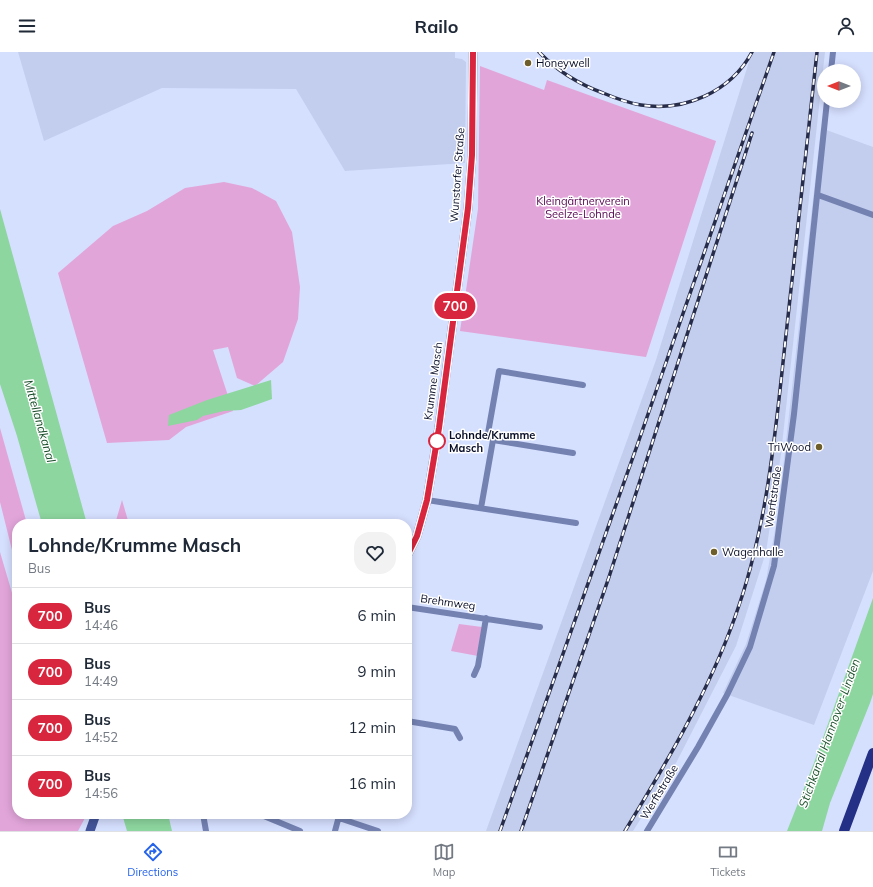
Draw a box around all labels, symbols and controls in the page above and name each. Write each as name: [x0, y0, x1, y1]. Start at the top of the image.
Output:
icon: menu: [16, 15, 38, 37]
text: Railo: [415, 15, 458, 38]
icon: person: [835, 15, 857, 37]
place label: Honeywell: [536, 56, 590, 70]
marker: Honeywell: [523, 58, 533, 68]
north arrow: [817, 64, 861, 108]
map controls: [817, 64, 861, 108]
street label: Wunstorfer Straße: [447, 127, 467, 223]
park label: Kleingärtnerverein Seelze-Lohnde: [536, 194, 630, 221]
line badge: 700: [432, 293, 478, 319]
text: 700: [442, 297, 468, 315]
street label: Krumme Masch: [421, 341, 445, 421]
water label: Mittellandkanal: [21, 378, 59, 464]
place label: Lohnde/Krumme Masch: [449, 428, 535, 455]
marker: Lohnde/Krumme Masch: [428, 432, 446, 450]
place label: TriWood: [768, 440, 811, 454]
marker: TriWood: [814, 442, 824, 452]
street label: Werftstraße: [762, 465, 784, 529]
button: heart: [354, 532, 396, 574]
text: Lohnde/Krumme Masch: [28, 533, 241, 557]
place label: Wagenhalle: [722, 545, 784, 559]
marker: Wagenhalle: [709, 547, 719, 557]
text: Bus: [28, 560, 51, 576]
street label: Brehmweg: [420, 591, 476, 613]
text: Bus: [84, 598, 111, 617]
text: 6 min: [358, 606, 396, 625]
text: 700: [37, 607, 63, 625]
text: 14:46: [84, 617, 118, 633]
text: Bus: [84, 654, 111, 673]
water label: Stichkanal Hannover-Linden: [795, 656, 863, 810]
text: 9 min: [358, 662, 396, 681]
text: 700: [37, 663, 63, 681]
text: 14:49: [84, 673, 118, 689]
text: Bus: [84, 710, 111, 729]
text: 12 min: [349, 718, 396, 737]
text: 700: [37, 719, 63, 737]
text: 14:52: [84, 729, 118, 745]
street label: Werftstraße: [637, 762, 681, 822]
text: Bus: [84, 766, 111, 785]
text: 16 min: [349, 774, 396, 793]
text: 700: [37, 775, 63, 793]
text: 14:56: [84, 785, 118, 801]
tab: Directions: [127, 841, 178, 879]
tab: Map: [433, 841, 455, 879]
tab: Tickets: [710, 841, 746, 879]

